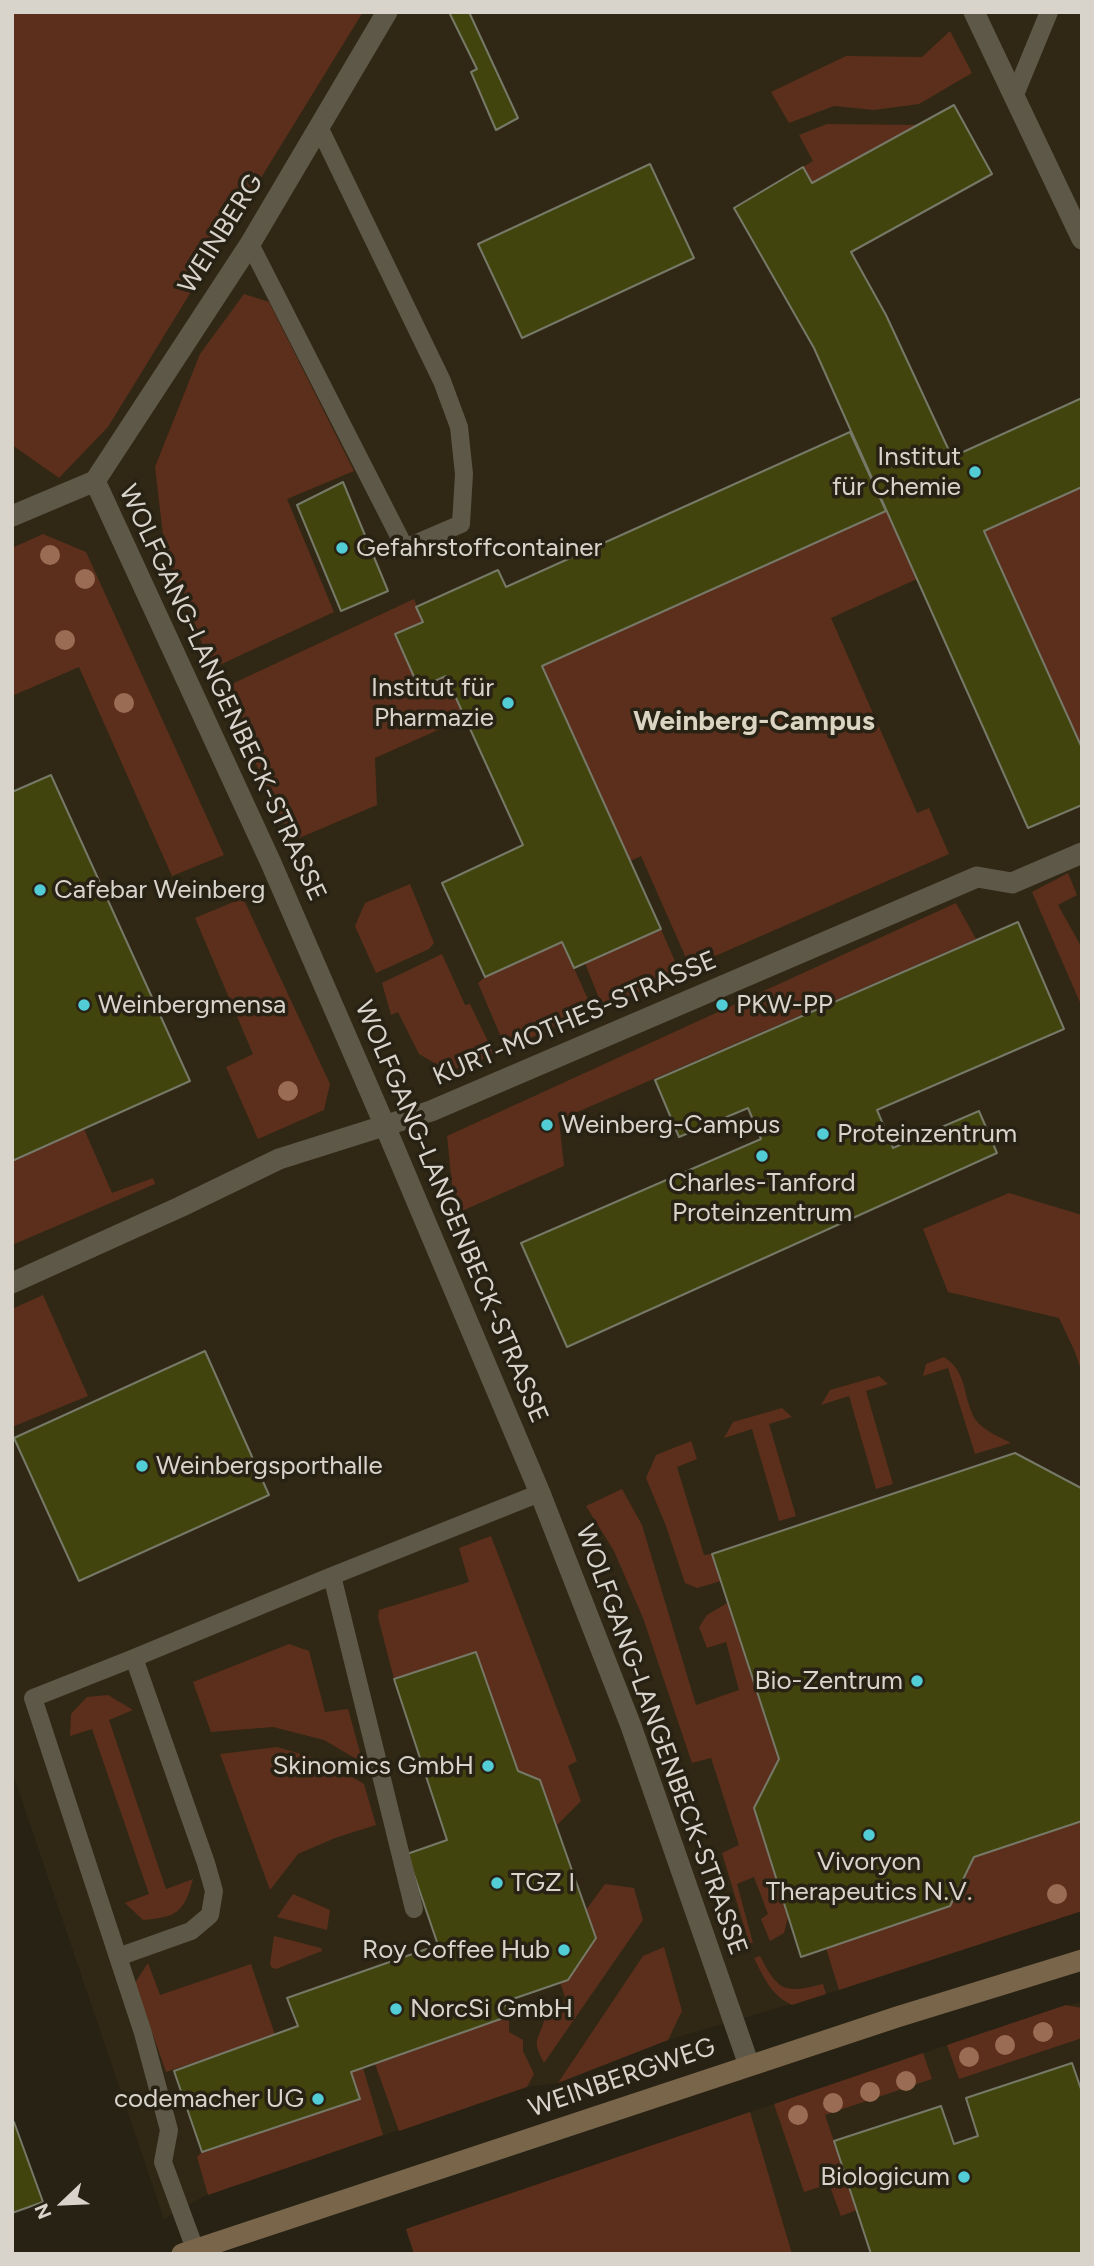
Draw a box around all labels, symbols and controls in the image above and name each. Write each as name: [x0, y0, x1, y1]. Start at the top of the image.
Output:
street label: WEINBERG: [172, 169, 270, 299]
place label: Institut für Chemie: [832, 441, 961, 503]
marker: Institut für Chemie: [967, 464, 983, 480]
street label: WOLFGANG-LANGENBECK-STRASSE: [112, 480, 332, 906]
place label: Gefahrstoffcontainer: [356, 532, 602, 564]
marker: Gefahrstoffcontainer: [334, 540, 350, 556]
place label: Institut für Pharmazie: [371, 672, 494, 734]
marker: Institut für Pharmazie: [500, 695, 516, 711]
district label: Weinberg-Campus: [633, 705, 875, 739]
place label: Cafebar Weinberg: [54, 874, 266, 906]
marker: Cafebar Weinberg: [32, 882, 48, 898]
street label: KURT-MOTHES-STRASSE: [428, 945, 722, 1093]
place label: Weinbergmensa: [98, 989, 286, 1021]
place label: PKW-PP: [736, 989, 833, 1021]
street label: WOLFGANG-LANGENBECK-STRASSE: [348, 996, 554, 1428]
marker: Weinbergmensa: [76, 997, 92, 1013]
marker: PKW-PP: [714, 997, 730, 1013]
place label: Weinberg-Campus: [561, 1109, 780, 1141]
marker: Weinberg-Campus: [539, 1117, 555, 1133]
place label: Proteinzentrum: [837, 1118, 1017, 1150]
marker: Proteinzentrum: [815, 1126, 831, 1142]
marker: Charles-Tanford Proteinzentrum: [754, 1148, 770, 1164]
place label: Charles-Tanford Proteinzentrum: [668, 1167, 856, 1228]
place label: Weinbergsporthalle: [156, 1450, 383, 1482]
marker: Weinbergsporthalle: [134, 1458, 150, 1474]
street label: WOLFGANG-LANGENBECK-STRASSE: [568, 1521, 754, 1959]
place label: Bio-Zentrum: [755, 1665, 903, 1697]
marker: Bio-Zentrum: [909, 1673, 925, 1689]
place label: Skinomics GmbH: [272, 1750, 474, 1782]
marker: Skinomics GmbH: [480, 1758, 496, 1774]
marker: Vivoryon Therapeutics N.V.: [861, 1827, 877, 1843]
place label: Vivoryon Therapeutics N.V.: [766, 1846, 972, 1908]
place label: TGZ I: [511, 1867, 575, 1899]
marker: TGZ I: [489, 1875, 505, 1891]
place label: Roy Coffee Hub: [362, 1934, 550, 1966]
marker: Roy Coffee Hub: [556, 1942, 572, 1958]
place label: NorcSi GmbH: [410, 1993, 573, 2025]
marker: NorcSi GmbH: [388, 2001, 404, 2017]
street label: WEINBERGWEG: [525, 2032, 719, 2124]
place label: codemacher UG: [114, 2083, 304, 2115]
marker: codemacher UG: [310, 2091, 326, 2107]
place label: Biologicum: [820, 2161, 950, 2193]
north arrow: [28, 2168, 98, 2238]
marker: Biologicum: [956, 2169, 972, 2185]
text: N: [30, 2200, 57, 2223]

